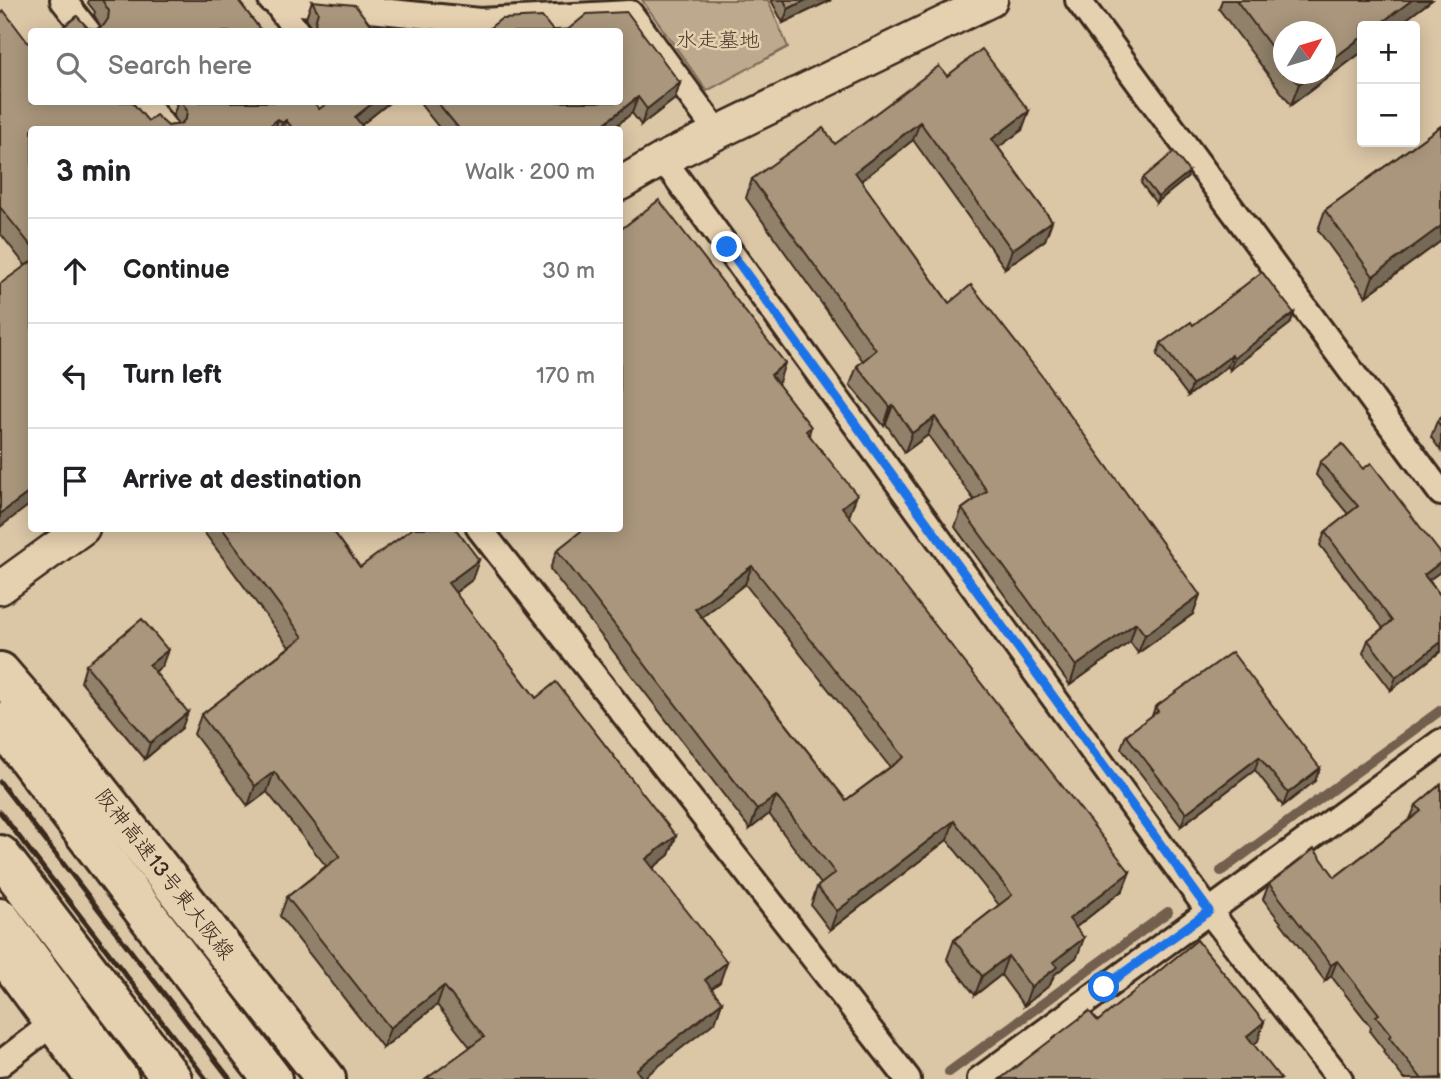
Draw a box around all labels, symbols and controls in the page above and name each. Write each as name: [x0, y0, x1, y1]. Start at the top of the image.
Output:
north arrow: [1273, 21, 1336, 84]
map controls: [1357, 21, 1420, 147]
button: +: [1357, 21, 1420, 84]
search box: [28, 28, 623, 105]
park label: 水走墓地: [676, 28, 760, 53]
icon: search: [52, 48, 90, 86]
text: Search here: [108, 51, 252, 82]
button: −: [1357, 84, 1420, 147]
text: 3 min: [56, 154, 131, 190]
text: Walk · 200 m: [465, 158, 595, 186]
route end: [711, 231, 742, 262]
icon: ahead: [56, 252, 94, 290]
text: Continue: [123, 255, 230, 286]
text: 30 m: [542, 257, 595, 285]
icon: left: [56, 357, 94, 395]
text: Turn left: [123, 360, 222, 391]
text: 170 m: [536, 362, 595, 390]
icon: arrive: [56, 462, 94, 500]
text: Arrive at destination: [123, 465, 362, 496]
street label: 阪神高速13号東大阪線: [90, 784, 239, 965]
route start: [1088, 971, 1119, 1002]

